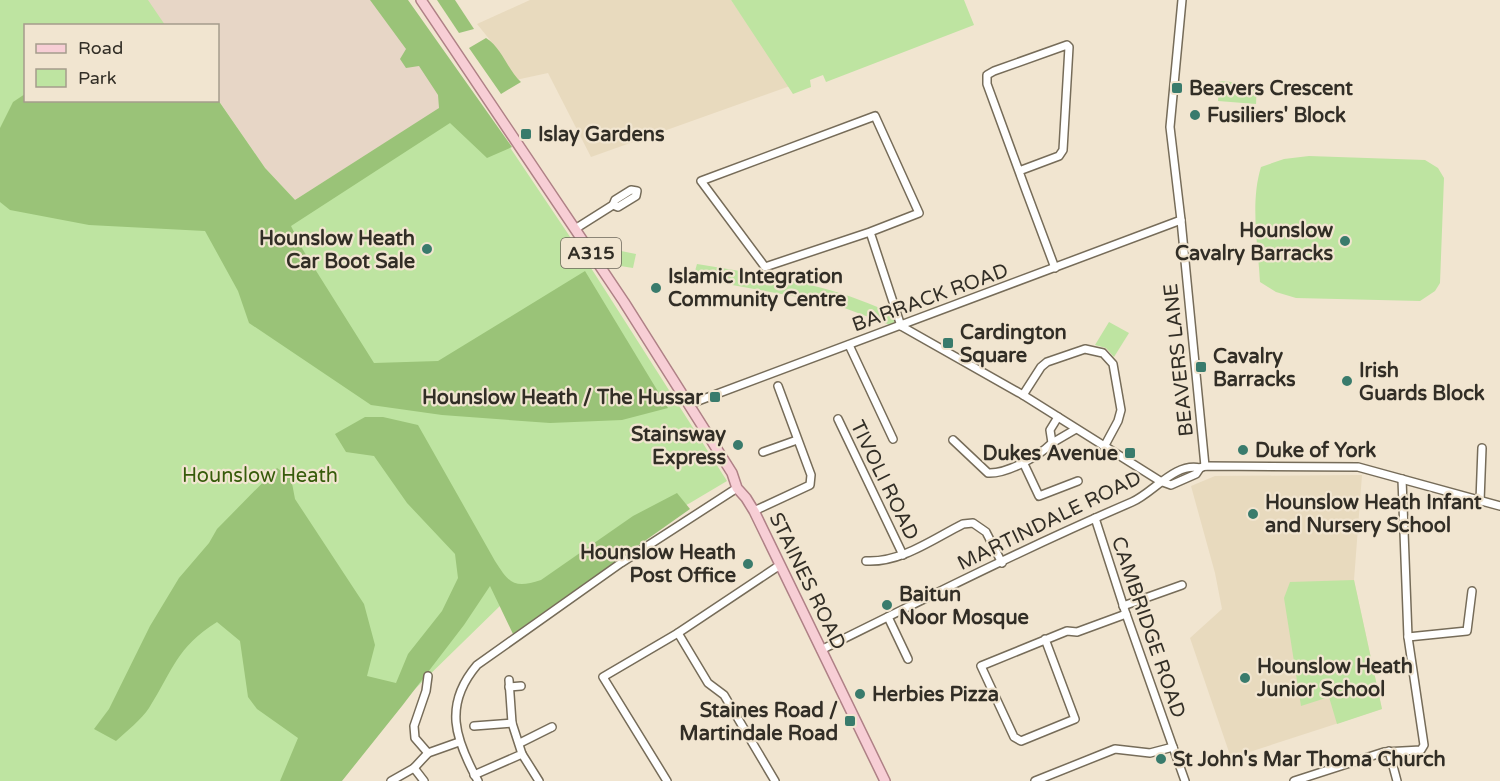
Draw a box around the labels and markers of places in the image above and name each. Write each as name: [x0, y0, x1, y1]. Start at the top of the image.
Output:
place label: Beavers Crescent: [1189, 77, 1353, 101]
marker: Beavers Crescent: [1170, 81, 1184, 95]
place label: Fusiliers' Block: [1207, 104, 1346, 128]
marker: Fusiliers' Block: [1188, 108, 1202, 122]
place label: Islay Gardens: [538, 123, 665, 147]
marker: Islay Gardens: [519, 127, 533, 141]
place label: Hounslow Cavalry Barracks: [1175, 219, 1333, 266]
place label: Hounslow Heath Car Boot Sale: [259, 227, 415, 274]
marker: Hounslow Cavalry Barracks: [1338, 234, 1352, 248]
marker: Hounslow Heath Car Boot Sale: [420, 242, 434, 256]
place label: Islamic Integration Community Centre: [668, 265, 846, 312]
marker: Islamic Integration Community Centre: [649, 281, 663, 295]
place label: Cardington Square: [960, 321, 1067, 368]
marker: Cardington Square: [941, 336, 955, 350]
place label: Cavalry Barracks: [1213, 345, 1296, 392]
place label: Irish Guards Block: [1359, 359, 1485, 406]
marker: Cavalry Barracks: [1194, 360, 1208, 374]
marker: Irish Guards Block: [1340, 374, 1354, 388]
place label: Hounslow Heath / The Hussar: [422, 386, 703, 410]
marker: Hounslow Heath / The Hussar: [708, 390, 722, 404]
place label: Stainsway Express: [631, 423, 726, 470]
marker: Stainsway Express: [731, 438, 745, 452]
place label: Duke of York: [1255, 439, 1376, 463]
place label: Dukes Avenue: [983, 442, 1118, 466]
marker: Duke of York: [1236, 443, 1250, 457]
marker: Dukes Avenue: [1123, 446, 1137, 460]
place label: Hounslow Heath Infant and Nursery School: [1265, 491, 1482, 538]
marker: Hounslow Heath Infant and Nursery School: [1246, 507, 1260, 521]
place label: Hounslow Heath Post Office: [580, 541, 736, 588]
marker: Hounslow Heath Post Office: [741, 557, 755, 571]
place label: Baitun Noor Mosque: [899, 583, 1029, 630]
marker: Baitun Noor Mosque: [880, 598, 894, 612]
place label: Hounslow Heath Junior School: [1256, 655, 1413, 702]
marker: Hounslow Heath Junior School: [1238, 671, 1252, 685]
place label: Herbies Pizza: [872, 683, 999, 707]
marker: Herbies Pizza: [853, 687, 867, 701]
place label: Staines Road / Martindale Road: [679, 699, 838, 746]
marker: Staines Road / Martindale Road: [843, 714, 857, 728]
place label: St John's Mar Thoma Church: [1173, 748, 1446, 772]
marker: St John's Mar Thoma Church: [1154, 752, 1168, 766]

